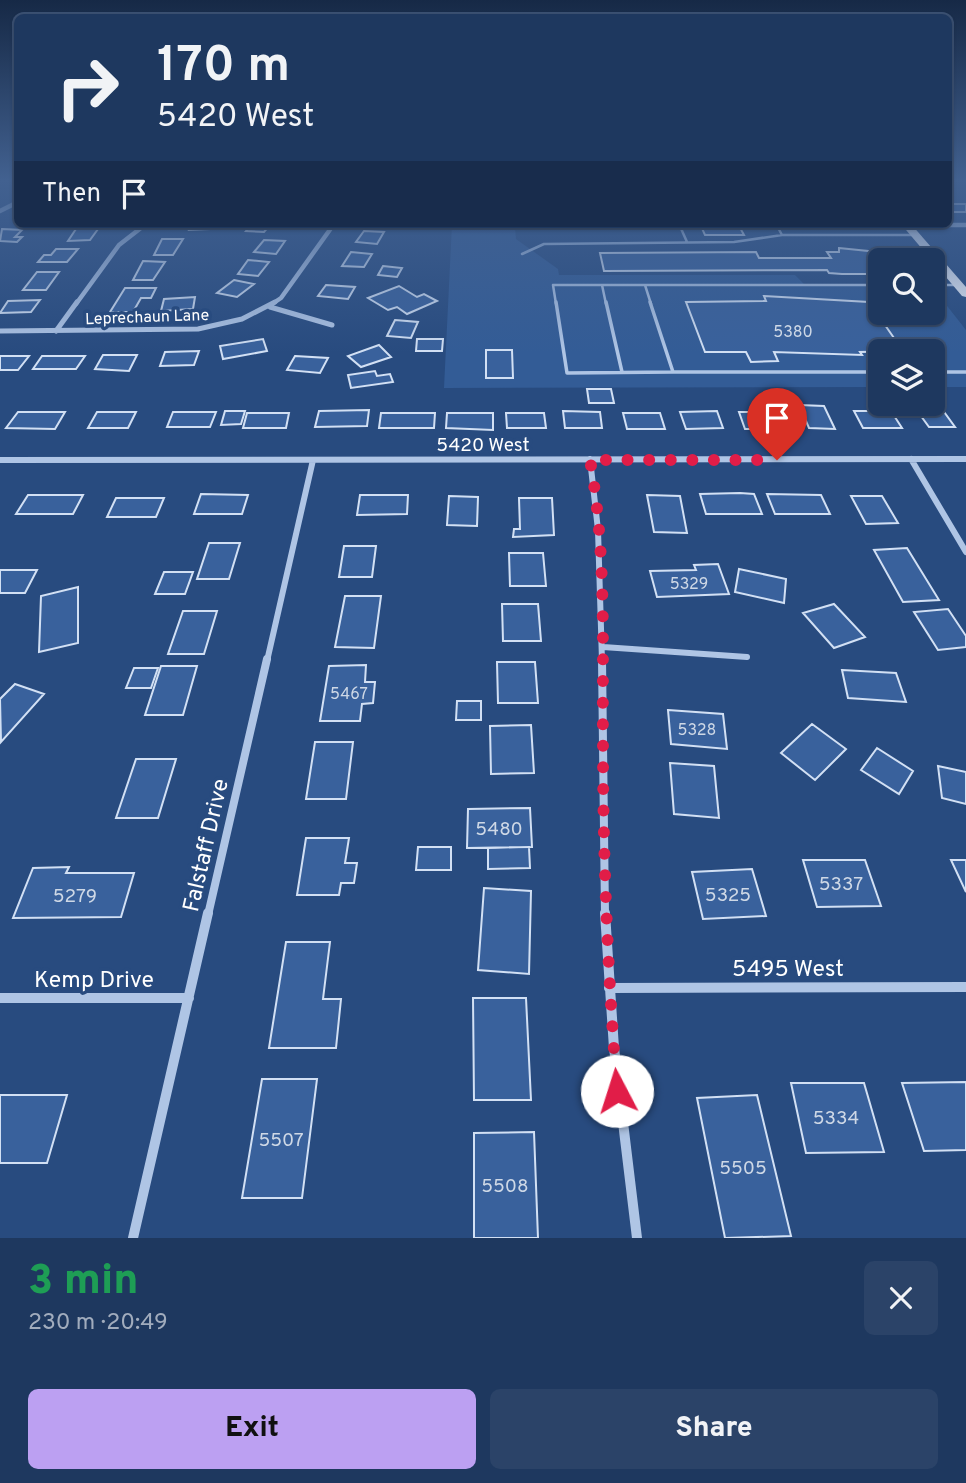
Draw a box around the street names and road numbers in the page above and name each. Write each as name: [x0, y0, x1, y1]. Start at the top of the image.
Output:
street label: Leprechaun Lane: [85, 306, 209, 330]
street label: 5420 West: [436, 434, 530, 458]
street label: Falstaff Drive: [178, 776, 237, 915]
street label: 5495 West: [732, 956, 844, 985]
street label: Kemp Drive: [34, 967, 154, 996]

